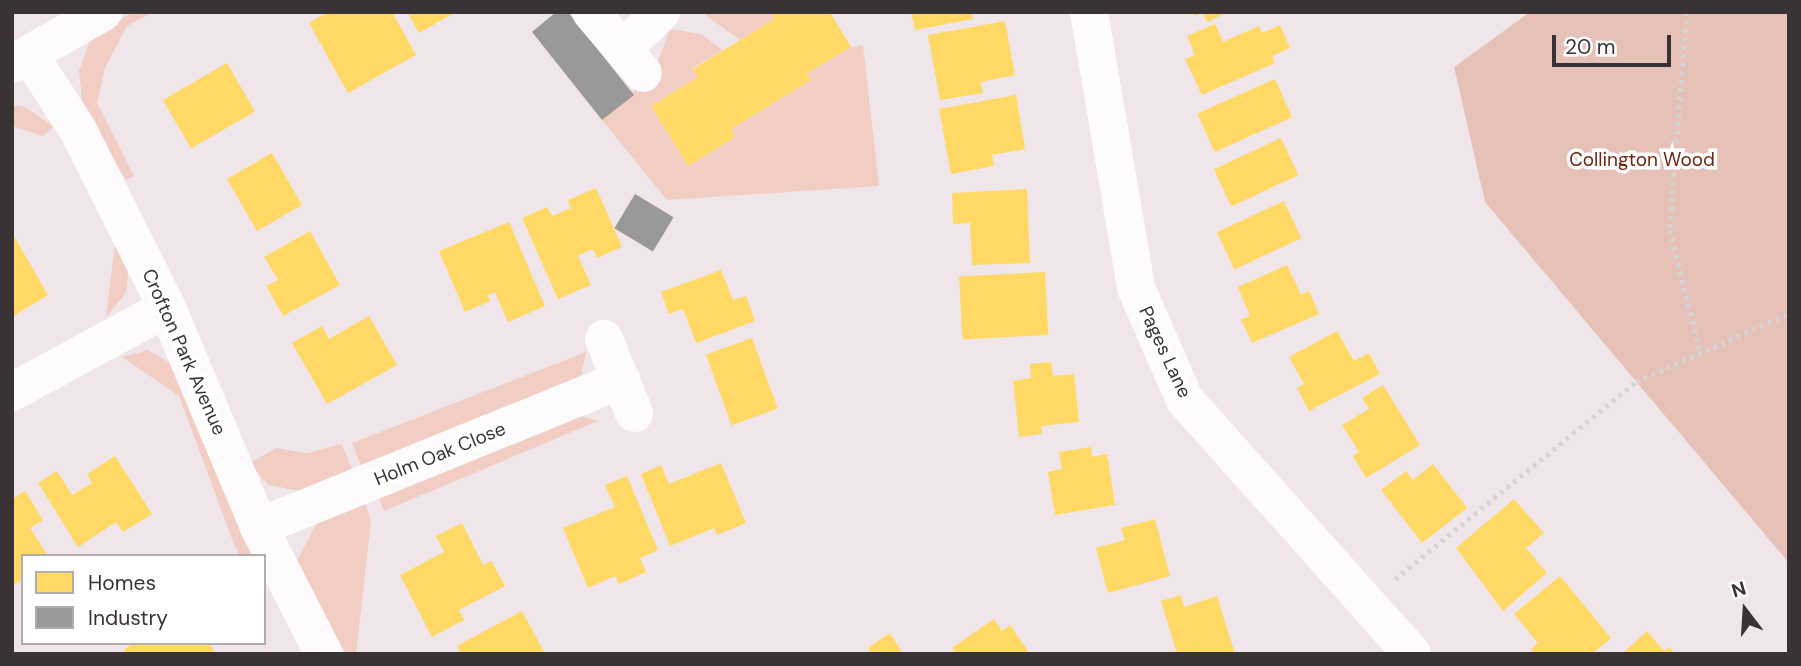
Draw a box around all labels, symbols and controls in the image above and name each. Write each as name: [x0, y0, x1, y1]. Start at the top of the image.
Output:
scale bar: [1556, 21, 1675, 65]
text: 20 m: [1565, 33, 1616, 61]
park label: Collington Wood: [1569, 149, 1715, 171]
street label: Crofton Park Avenue: [137, 265, 231, 439]
street label: Pages Lane: [1134, 303, 1196, 401]
street label: Holm Oak Close: [371, 417, 509, 491]
legend: [21, 554, 266, 645]
text: Homes: [88, 569, 156, 597]
north arrow: [1710, 575, 1780, 645]
text: N: [1728, 575, 1749, 603]
text: Industry: [88, 604, 168, 632]

